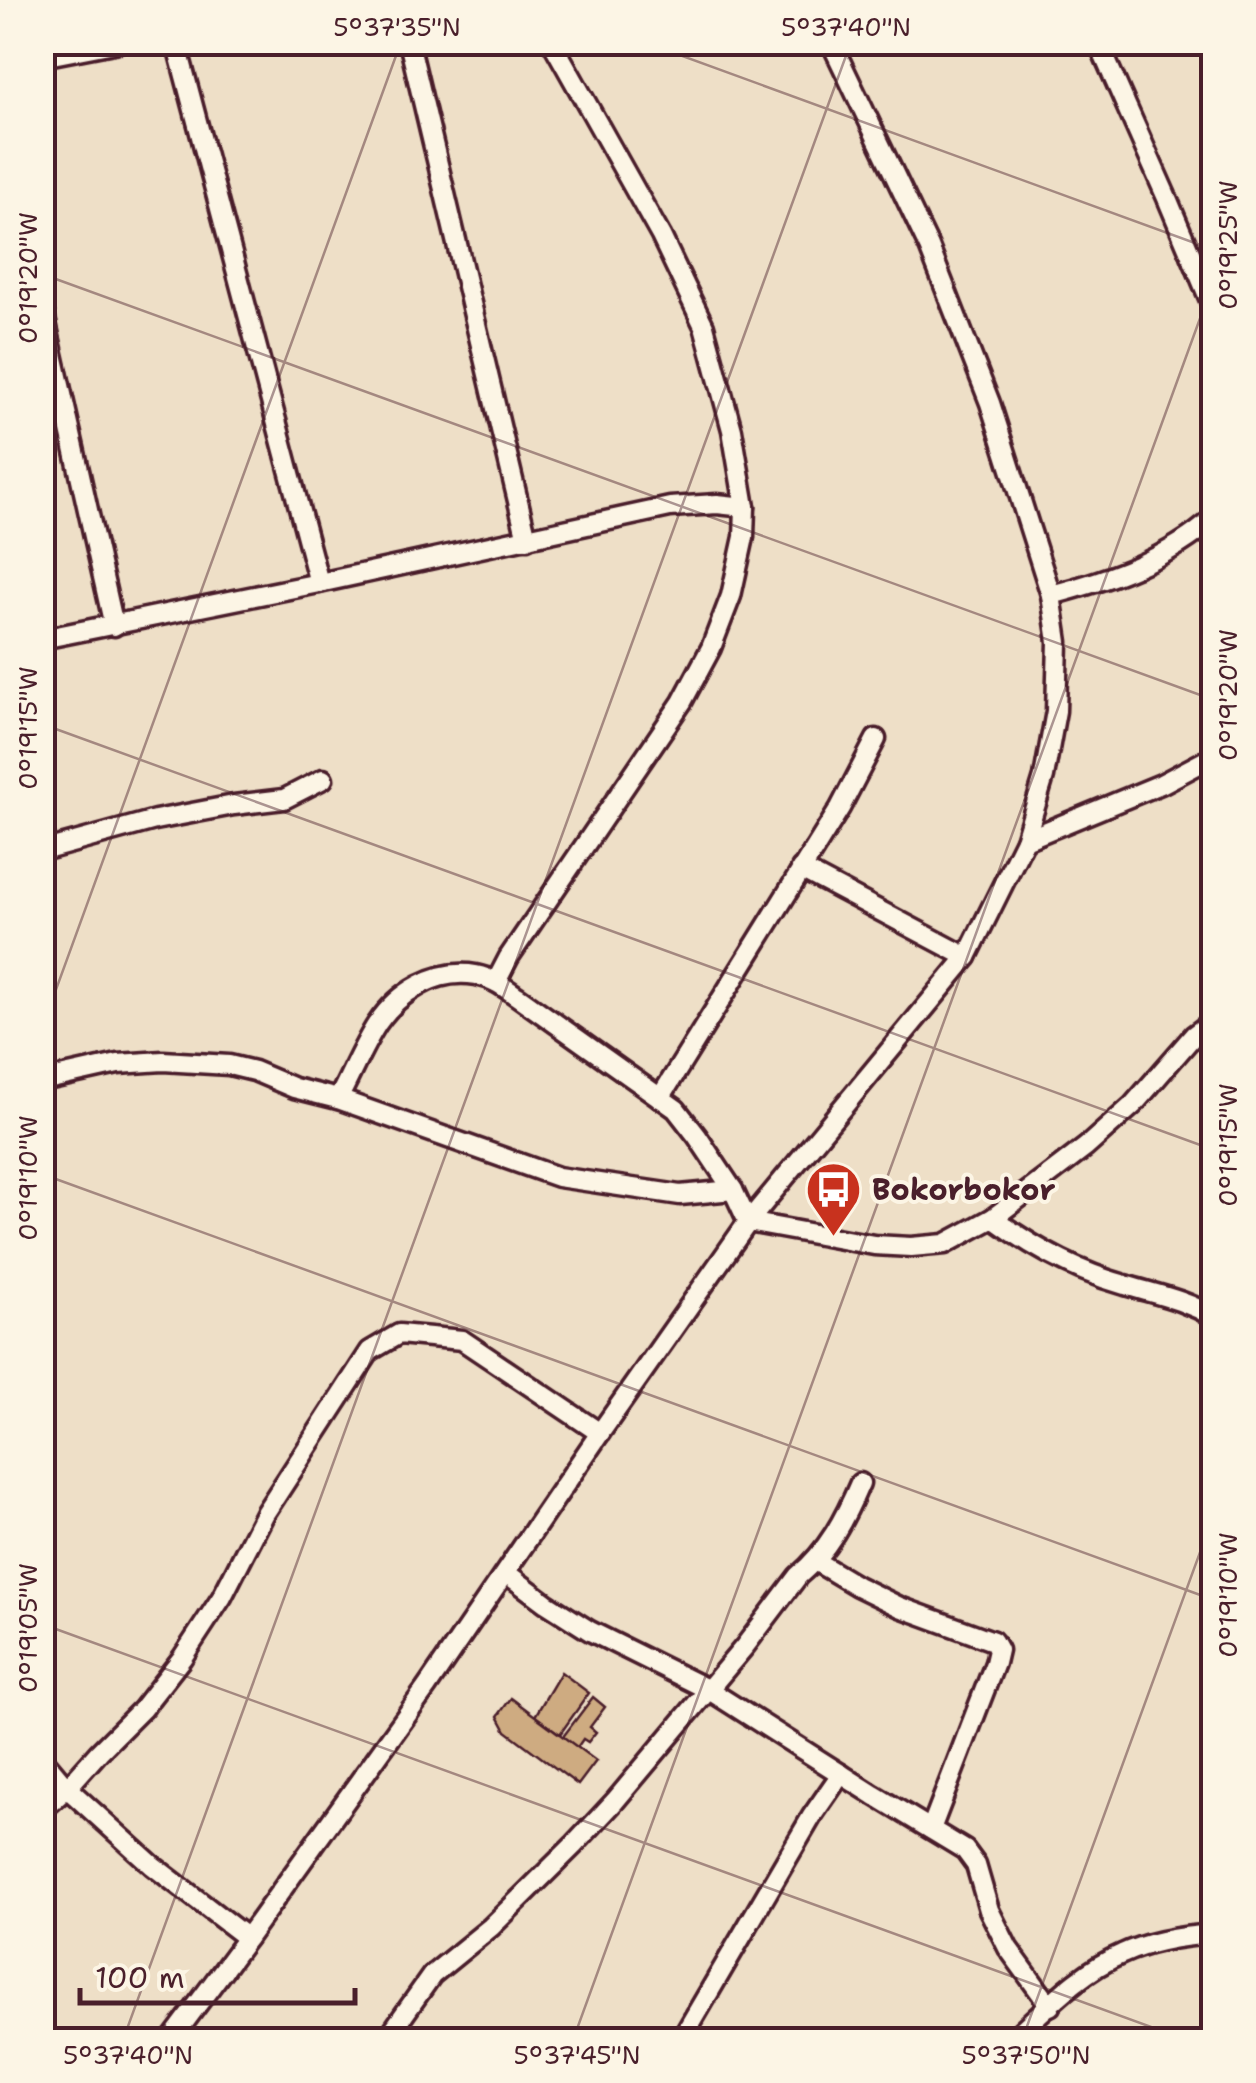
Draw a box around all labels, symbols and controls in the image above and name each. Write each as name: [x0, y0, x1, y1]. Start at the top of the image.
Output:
text: 5°37'35"N: [333, 10, 461, 44]
text: 5°37'40"N: [781, 10, 911, 44]
text: 0°19'25"W: [1211, 180, 1245, 310]
text: 0°19'20"W: [11, 212, 45, 344]
text: 0°19'20"W: [1211, 629, 1245, 761]
text: 0°19'15"W: [11, 666, 45, 790]
text: 0°19'15"W: [1211, 1083, 1245, 1207]
text: 0°19'10"W: [11, 1115, 45, 1241]
bus stop icon: Bokorbokor: [803, 1159, 863, 1238]
place label: Bokorbokor: [872, 1169, 1056, 1210]
text: 0°19'10"W: [1211, 1532, 1245, 1658]
text: 0°19'05"W: [11, 1563, 45, 1693]
scale bar: [80, 1943, 355, 2005]
text: 100 m: [95, 1957, 185, 1998]
text: 5°37'40"N: [63, 2038, 193, 2072]
text: 5°37'45"N: [513, 2038, 641, 2072]
text: 5°37'50"N: [961, 2038, 1091, 2072]

